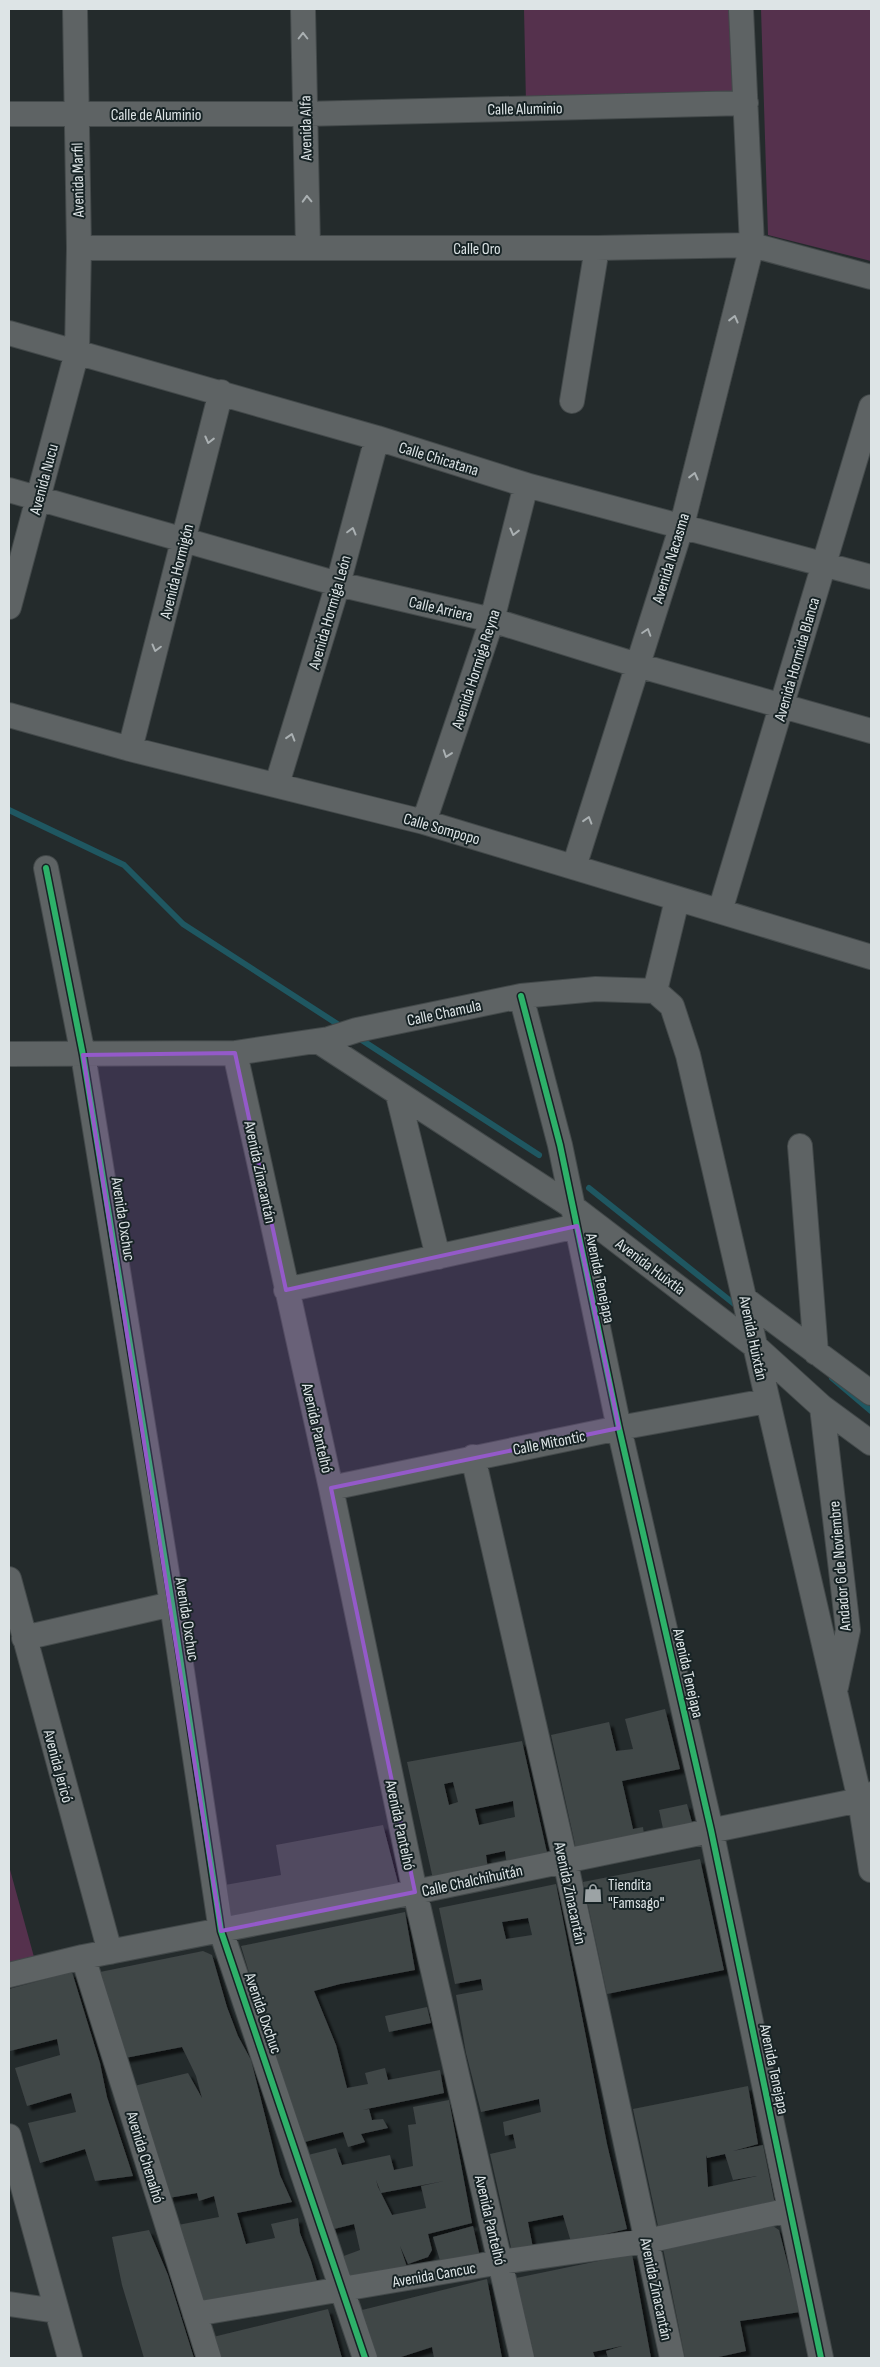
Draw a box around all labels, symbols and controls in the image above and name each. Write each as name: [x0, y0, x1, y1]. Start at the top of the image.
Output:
one-way arrow: [298, 32, 309, 40]
street label: Avenida Alfa: [296, 95, 317, 162]
street label: Calle Aluminio: [487, 99, 563, 120]
street label: Calle de Aluminio: [111, 106, 201, 125]
street label: Avenida Marfil: [68, 142, 89, 219]
one-way arrow: [301, 195, 312, 203]
street label: Calle Oro: [453, 240, 501, 259]
one-way arrow: [728, 315, 738, 323]
one-way arrow: [204, 435, 215, 444]
street label: Calle Chicatana: [396, 438, 481, 481]
street label: Avenida Nucu: [26, 442, 63, 518]
one-way arrow: [688, 472, 699, 481]
street label: Avenida Nacasma: [648, 511, 694, 607]
street label: Avenida Hormigón: [156, 522, 198, 622]
one-way arrow: [510, 527, 520, 535]
one-way arrow: [347, 528, 357, 536]
street label: Avenida Hormiga León: [305, 553, 356, 672]
street label: Calle Arriera: [407, 593, 474, 626]
street label: Avenida Hormida Blanca: [770, 595, 824, 724]
street label: Avenida Hormiga Reyna: [448, 607, 505, 733]
one-way arrow: [642, 628, 652, 637]
one-way arrow: [152, 644, 162, 652]
one-way arrow: [286, 734, 296, 742]
one-way arrow: [443, 750, 453, 758]
street label: Calle Sompopo: [401, 809, 482, 849]
one-way arrow: [582, 817, 592, 825]
street label: Calle Chamula: [405, 996, 483, 1031]
street label: Avenida Zinacantán: [239, 1118, 280, 1225]
street label: Avenida Oxchuc: [106, 1175, 138, 1262]
street label: Avenida Tenejapa: [581, 1231, 618, 1325]
street label: Avenida Huixtla: [611, 1234, 689, 1299]
street label: Avenida Huixtán: [734, 1293, 771, 1382]
street label: Avenida Pantelhó: [297, 1381, 336, 1475]
street label: Calle Mitontic: [511, 1427, 587, 1460]
street label: Andador 6 de Noviembre: [825, 1500, 856, 1633]
street label: Avenida Oxchuc: [170, 1575, 202, 1662]
street label: Avenida Tenejapa: [668, 1626, 707, 1720]
street label: Avenida Jericó: [38, 1727, 76, 1805]
street label: Avenida Pantelhó: [381, 1778, 418, 1872]
street label: Avenida Zinacantán: [549, 1839, 590, 1946]
street label: Calle Chalchihuitán: [420, 1861, 525, 1901]
place label: Tiendita "Famsago": [608, 1876, 664, 1913]
shop icon: Tiendita "Famsago": [582, 1882, 604, 1904]
street label: Avenida Oxchuc: [240, 1970, 285, 2056]
street label: Avenida Tenejapa: [755, 2022, 792, 2116]
street label: Avenida Chenalhó: [121, 2108, 168, 2206]
street label: Avenida Pantelhó: [470, 2173, 509, 2267]
street label: Avenida Zinacantán: [635, 2235, 676, 2342]
street label: Avenida Cancuc: [390, 2259, 477, 2292]

